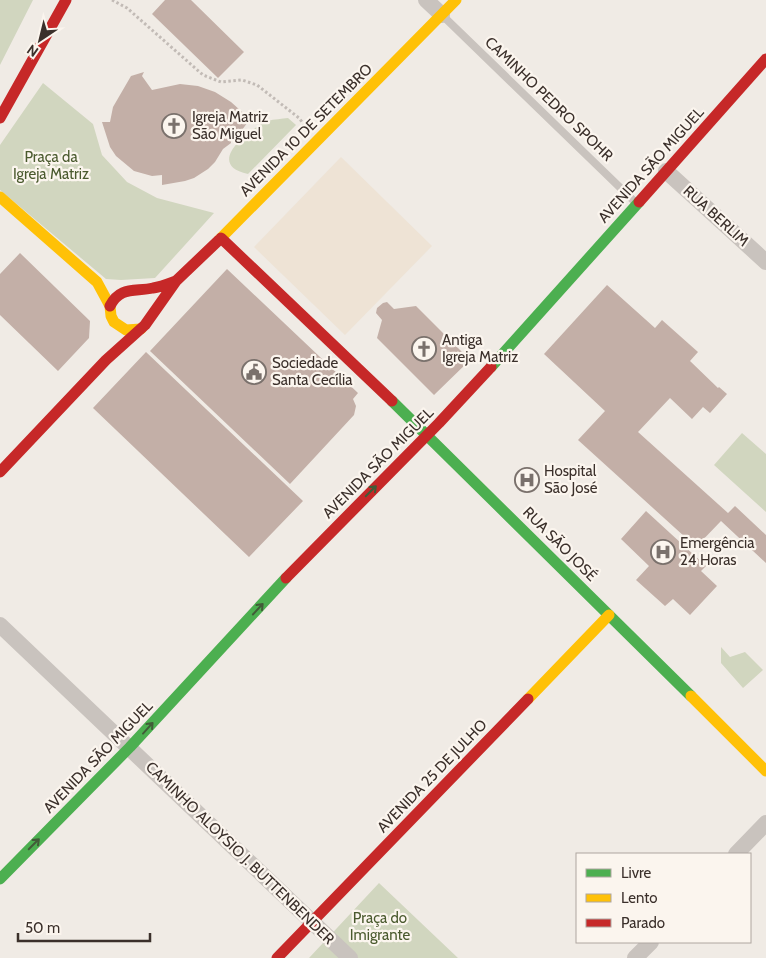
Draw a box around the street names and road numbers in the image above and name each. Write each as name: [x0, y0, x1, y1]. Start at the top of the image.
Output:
street label: CAMINHO PEDRO SPOHR: [481, 33, 617, 165]
street label: AVENIDA 10 DE SETEMBRO: [236, 60, 376, 200]
street label: AVENIDA SÃO MIGUEL: [594, 103, 708, 226]
street label: RUA BERLIM: [679, 182, 753, 250]
street label: AVENIDA SÃO MIGUEL: [319, 404, 437, 522]
street label: RUA SÃO JOSÉ: [519, 502, 602, 585]
street label: AVENIDA SÃO MIGUEL: [40, 697, 157, 817]
street label: AVENIDA 25 DE JULHO: [373, 716, 491, 836]
street label: CAMINHO ALOYSIO J. BUTTENBENDER: [142, 758, 338, 948]

